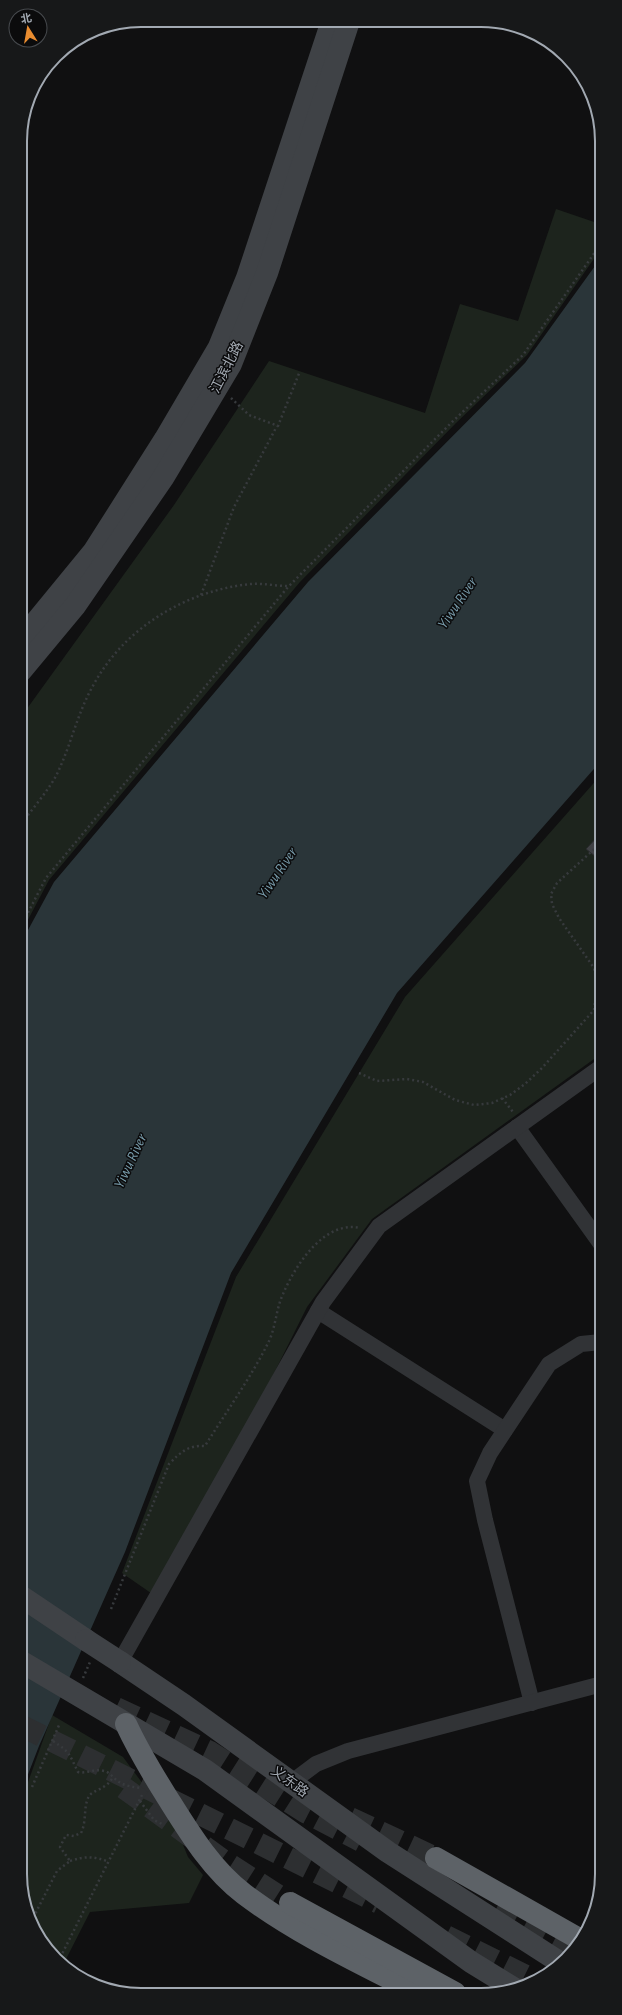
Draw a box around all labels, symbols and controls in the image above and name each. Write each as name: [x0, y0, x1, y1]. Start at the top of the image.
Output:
north arrow: [8, 8, 48, 48]
text: 北: [20, 12, 33, 25]
street label: 江滨北路: [206, 338, 246, 396]
water label: Yiwu River: [435, 574, 480, 631]
water label: Yiwu River: [255, 844, 300, 901]
water label: Yiwu River: [111, 1131, 150, 1191]
street label: 义东路: [268, 1763, 311, 1800]

